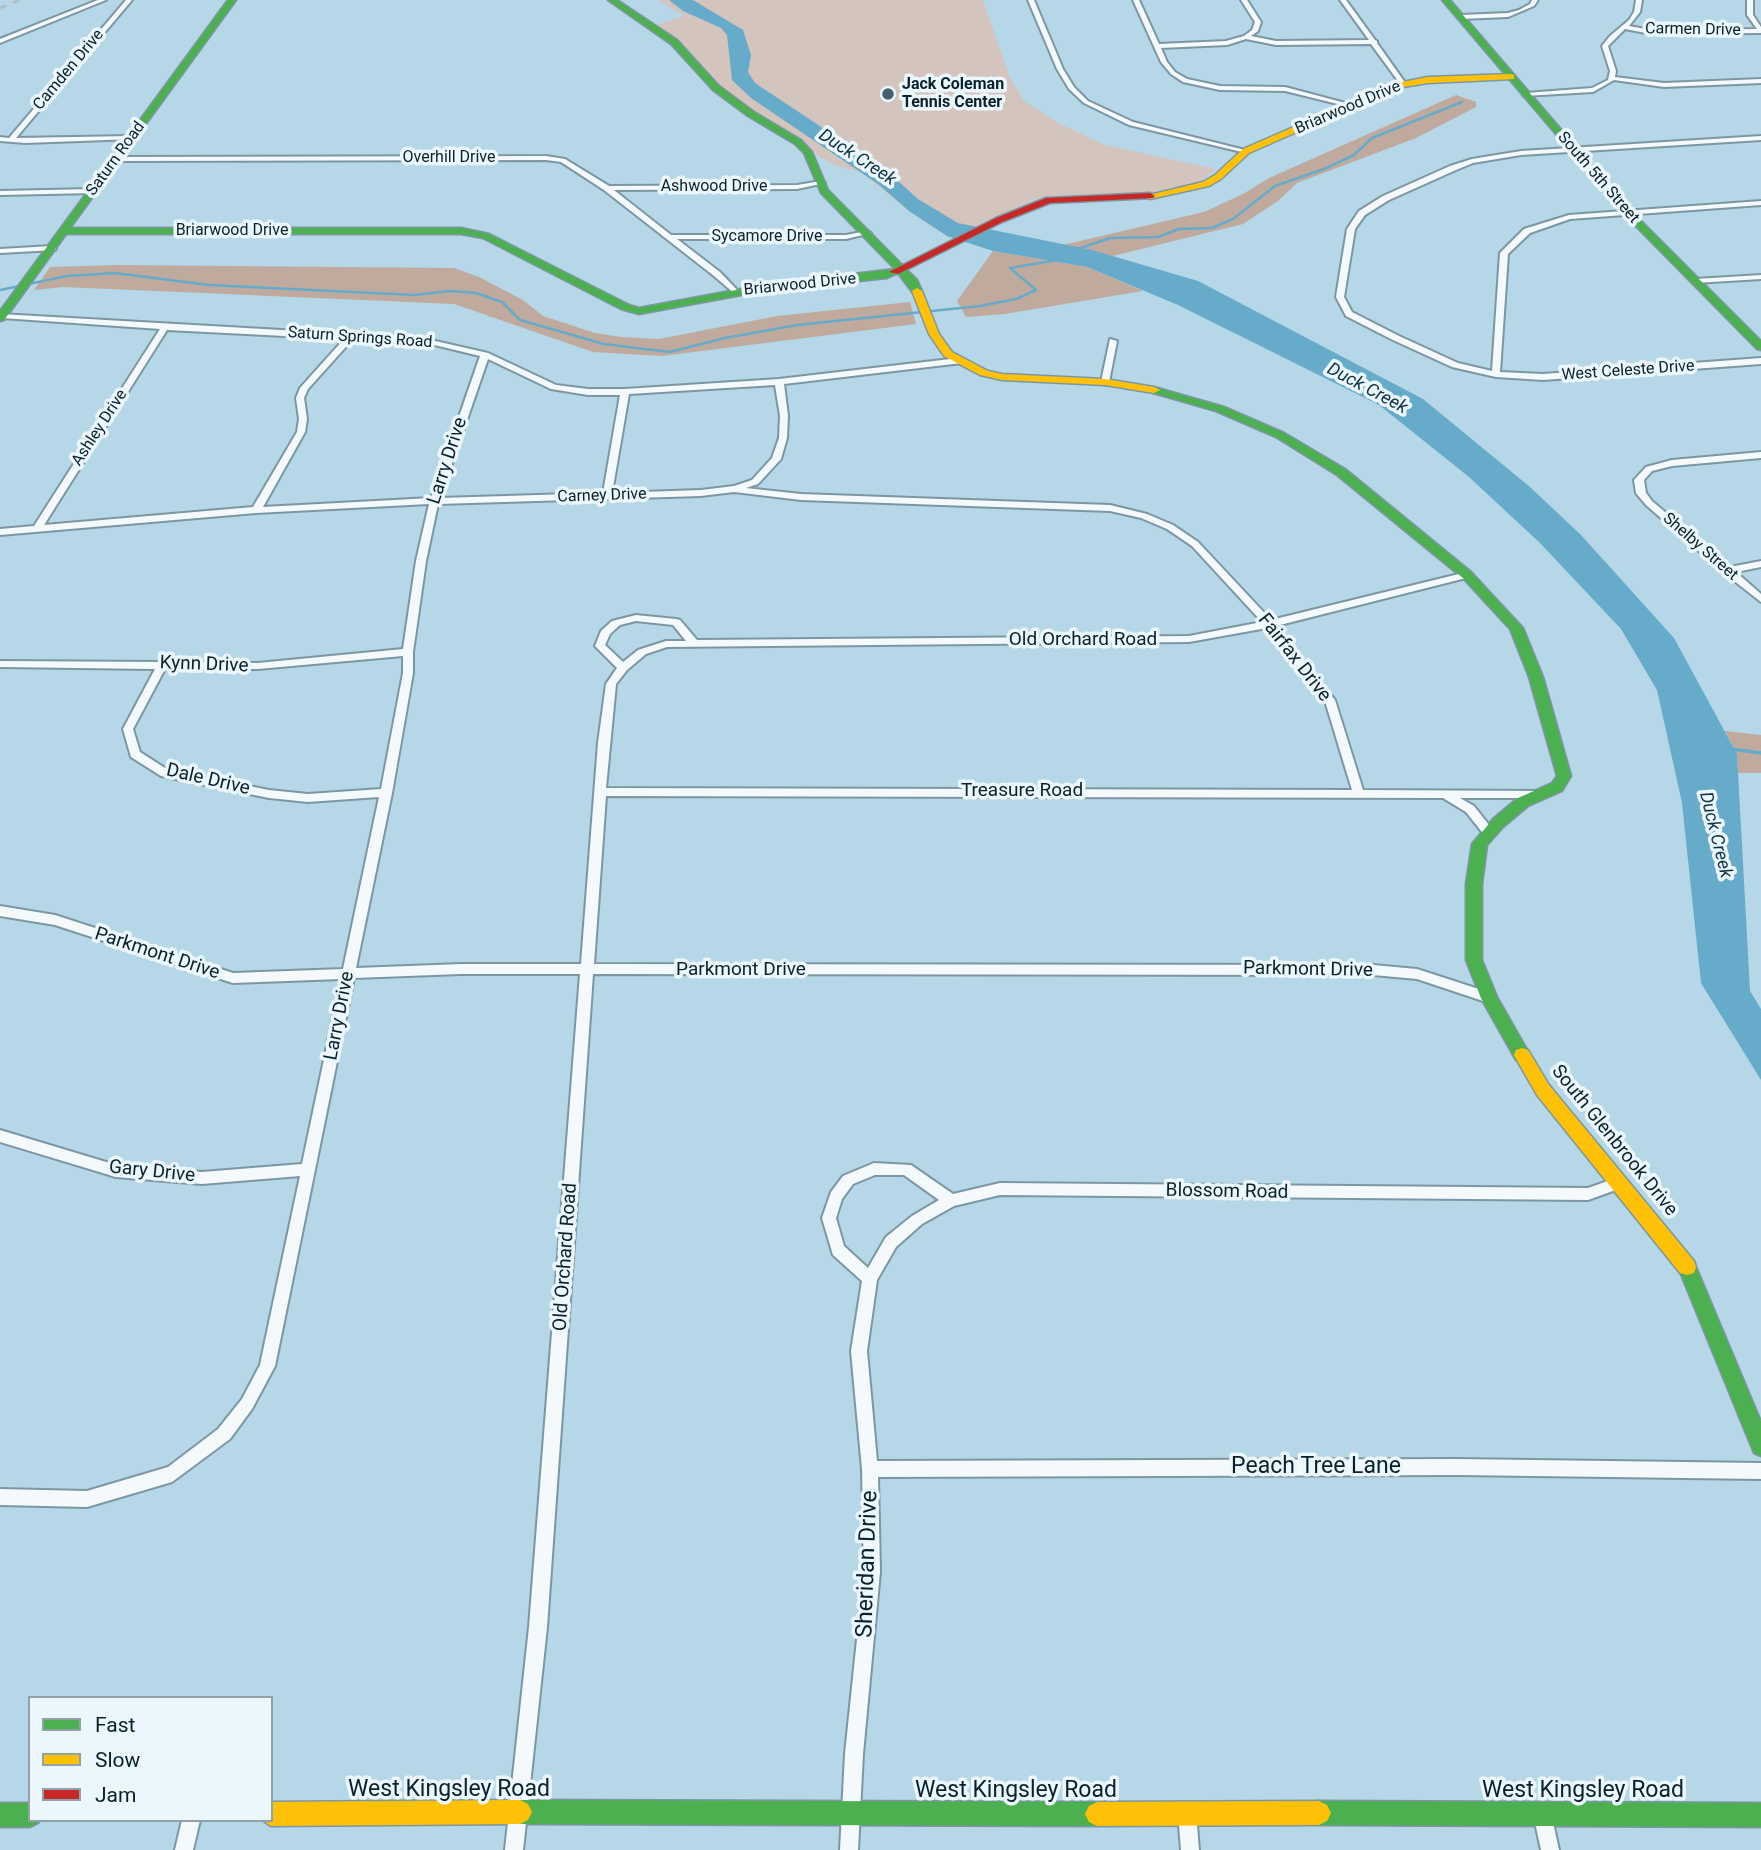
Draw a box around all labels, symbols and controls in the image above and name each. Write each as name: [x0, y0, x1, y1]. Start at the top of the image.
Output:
street label: Carmen Drive: [1645, 20, 1741, 40]
street label: Camden Drive: [30, 26, 108, 114]
place label: Jack Coleman Tennis Center: [902, 75, 1004, 113]
street label: Briarwood Drive: [1292, 77, 1404, 139]
marker: Jack Coleman Tennis Center: [880, 86, 896, 102]
street label: Saturn Road: [83, 118, 149, 200]
water label: Duck Creek: [814, 125, 900, 191]
street label: South 5th Street: [1553, 128, 1643, 228]
street label: Overhill Drive: [403, 148, 495, 168]
street label: Ashwood Drive: [661, 177, 767, 197]
street label: Briarwood Drive: [176, 221, 288, 241]
street label: Sycamore Drive: [712, 227, 822, 247]
street label: Briarwood Drive: [743, 270, 857, 300]
street label: Saturn Springs Road: [287, 323, 433, 353]
street label: West Celeste Drive: [1561, 357, 1695, 385]
water label: Duck Creek: [1323, 359, 1411, 419]
street label: Ashley Drive: [68, 386, 132, 470]
street label: Larry Drive: [423, 415, 473, 507]
street label: Carney Drive: [557, 485, 647, 507]
street label: Shelby Street: [1658, 509, 1742, 585]
street label: Fairfax Drive: [1253, 609, 1335, 707]
street label: Old Orchard Road: [1009, 629, 1157, 651]
street label: Kynn Drive: [159, 652, 249, 678]
street label: Dale Drive: [164, 759, 252, 801]
street label: Treasure Road: [961, 780, 1083, 802]
water label: Duck Creek: [1694, 790, 1736, 880]
street label: Parkmont Drive: [92, 923, 222, 985]
street label: Parkmont Drive: [1243, 957, 1373, 983]
street label: Parkmont Drive: [676, 959, 806, 981]
street label: Larry Drive: [320, 970, 360, 1062]
street label: South Glenbrook Drive: [1546, 1061, 1682, 1221]
street label: Gary Drive: [108, 1156, 196, 1188]
street label: Blossom Road: [1165, 1180, 1289, 1204]
street label: Old Orchard Road: [549, 1182, 583, 1332]
street label: Peach Tree Lane: [1231, 1453, 1401, 1481]
street label: Sheridan Drive: [852, 1490, 884, 1638]
legend: [28, 1696, 273, 1822]
text: Fast: [95, 1713, 135, 1737]
text: Slow: [95, 1748, 140, 1772]
street label: West Kingsley Road: [348, 1776, 550, 1804]
street label: West Kingsley Road: [915, 1777, 1117, 1805]
street label: West Kingsley Road: [1482, 1777, 1684, 1805]
text: Jam: [95, 1783, 136, 1807]

